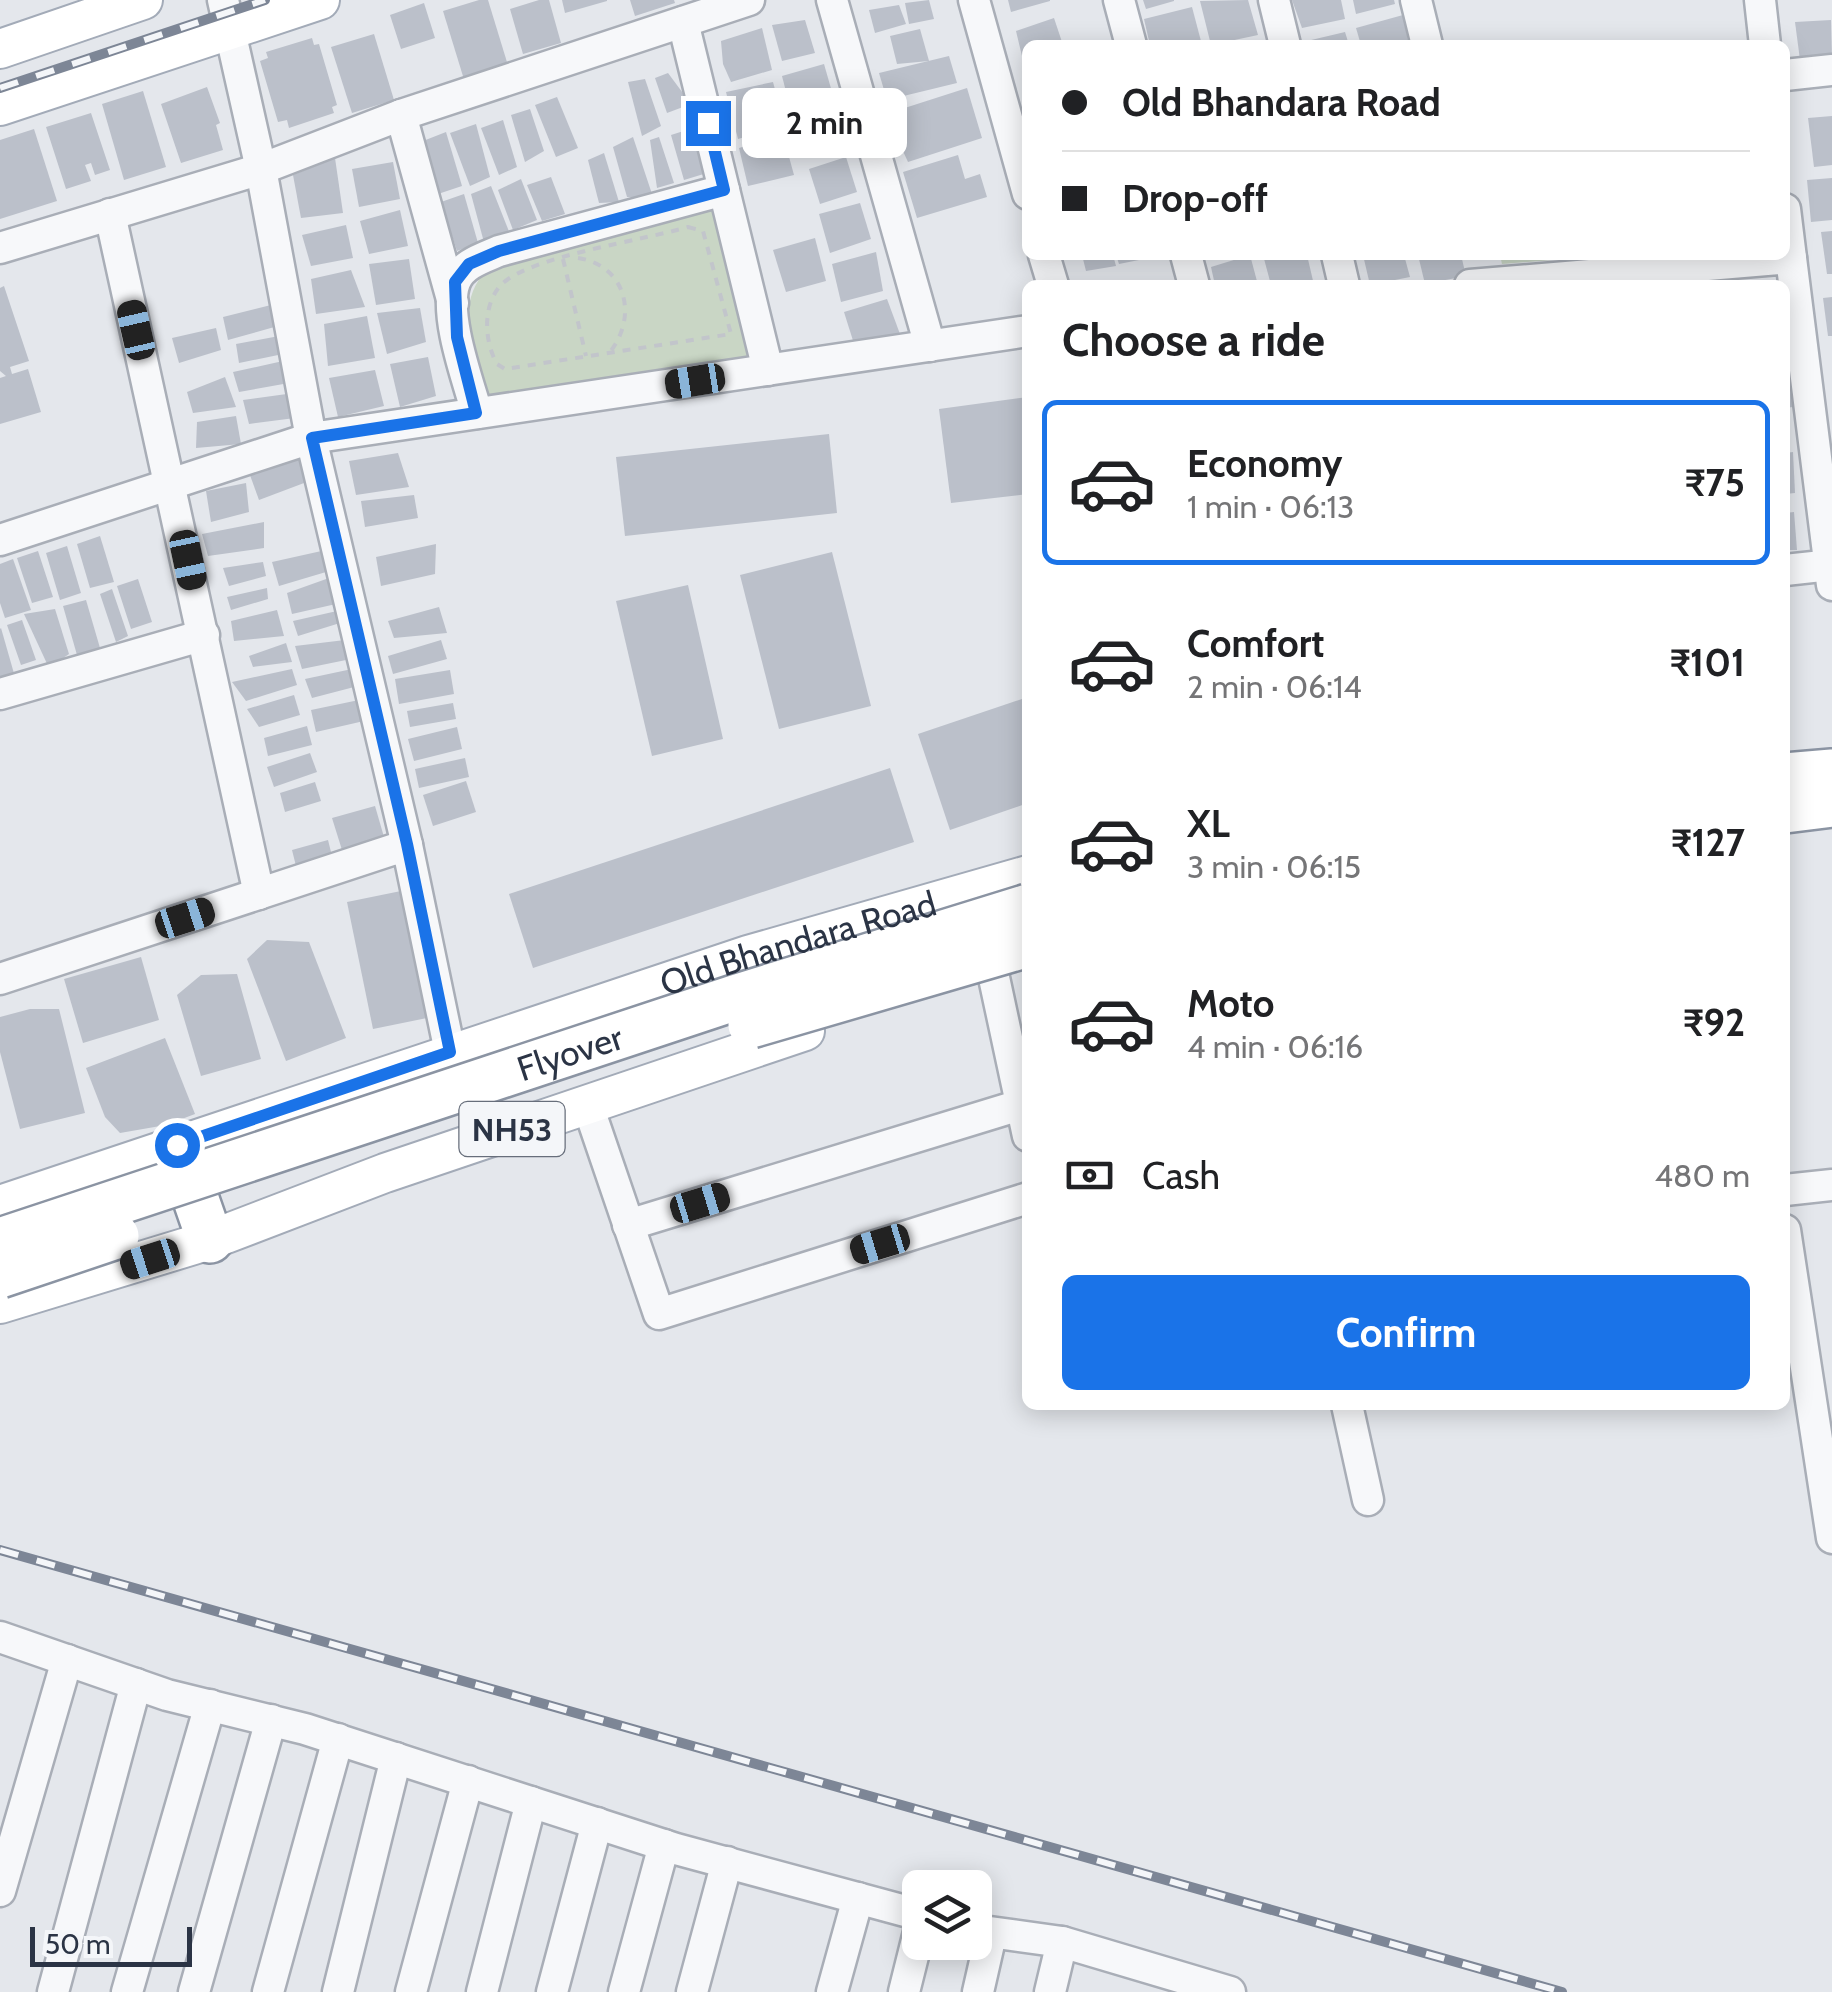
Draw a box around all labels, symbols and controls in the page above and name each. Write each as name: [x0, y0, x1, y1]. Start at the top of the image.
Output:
text: Old Bhandara Road: [1122, 79, 1441, 126]
callout: 2 min: [743, 88, 908, 158]
route end: [686, 101, 731, 146]
text: 2 min: [786, 103, 863, 142]
text: Drop-off: [1122, 175, 1268, 222]
car: [115, 297, 157, 363]
text: Choose a ride: [1062, 313, 1325, 367]
car: [663, 361, 727, 401]
icon: car: [1067, 438, 1157, 528]
text: Economy: [1187, 440, 1342, 487]
text: ₹75: [1685, 459, 1745, 506]
text: 1 min · 06:13: [1187, 487, 1354, 526]
car: [167, 528, 209, 592]
icon: car: [1067, 618, 1157, 708]
text: Comfort: [1187, 620, 1324, 667]
text: ₹101: [1669, 639, 1745, 686]
text: 2 min · 06:14: [1187, 667, 1362, 706]
icon: car: [1067, 798, 1157, 888]
text: XL: [1187, 800, 1230, 847]
text: ₹127: [1671, 819, 1745, 866]
text: 3 min · 06:15: [1187, 847, 1361, 886]
street label: Old Bhandara Road: [654, 881, 941, 1004]
car: [152, 894, 218, 942]
icon: car: [1067, 978, 1157, 1068]
text: Moto: [1187, 980, 1274, 1027]
text: ₹92: [1683, 999, 1745, 1046]
street label: Flyover: [511, 1015, 628, 1090]
text: 4 min · 06:16: [1187, 1027, 1363, 1066]
road number: NH53: [460, 1102, 564, 1156]
route start: [155, 1123, 200, 1168]
icon: cash: [1062, 1148, 1117, 1203]
text: Cash: [1142, 1152, 1220, 1199]
text: 480 m: [1655, 1156, 1750, 1195]
car: [667, 1180, 733, 1226]
car: [847, 1221, 913, 1267]
car: [117, 1235, 183, 1283]
button: Confirm: [1062, 1275, 1750, 1390]
map controls: [902, 1870, 992, 1960]
button: layers: [902, 1870, 992, 1960]
scale bar: [30, 1922, 192, 1966]
text: 50 m: [45, 1927, 111, 1961]

